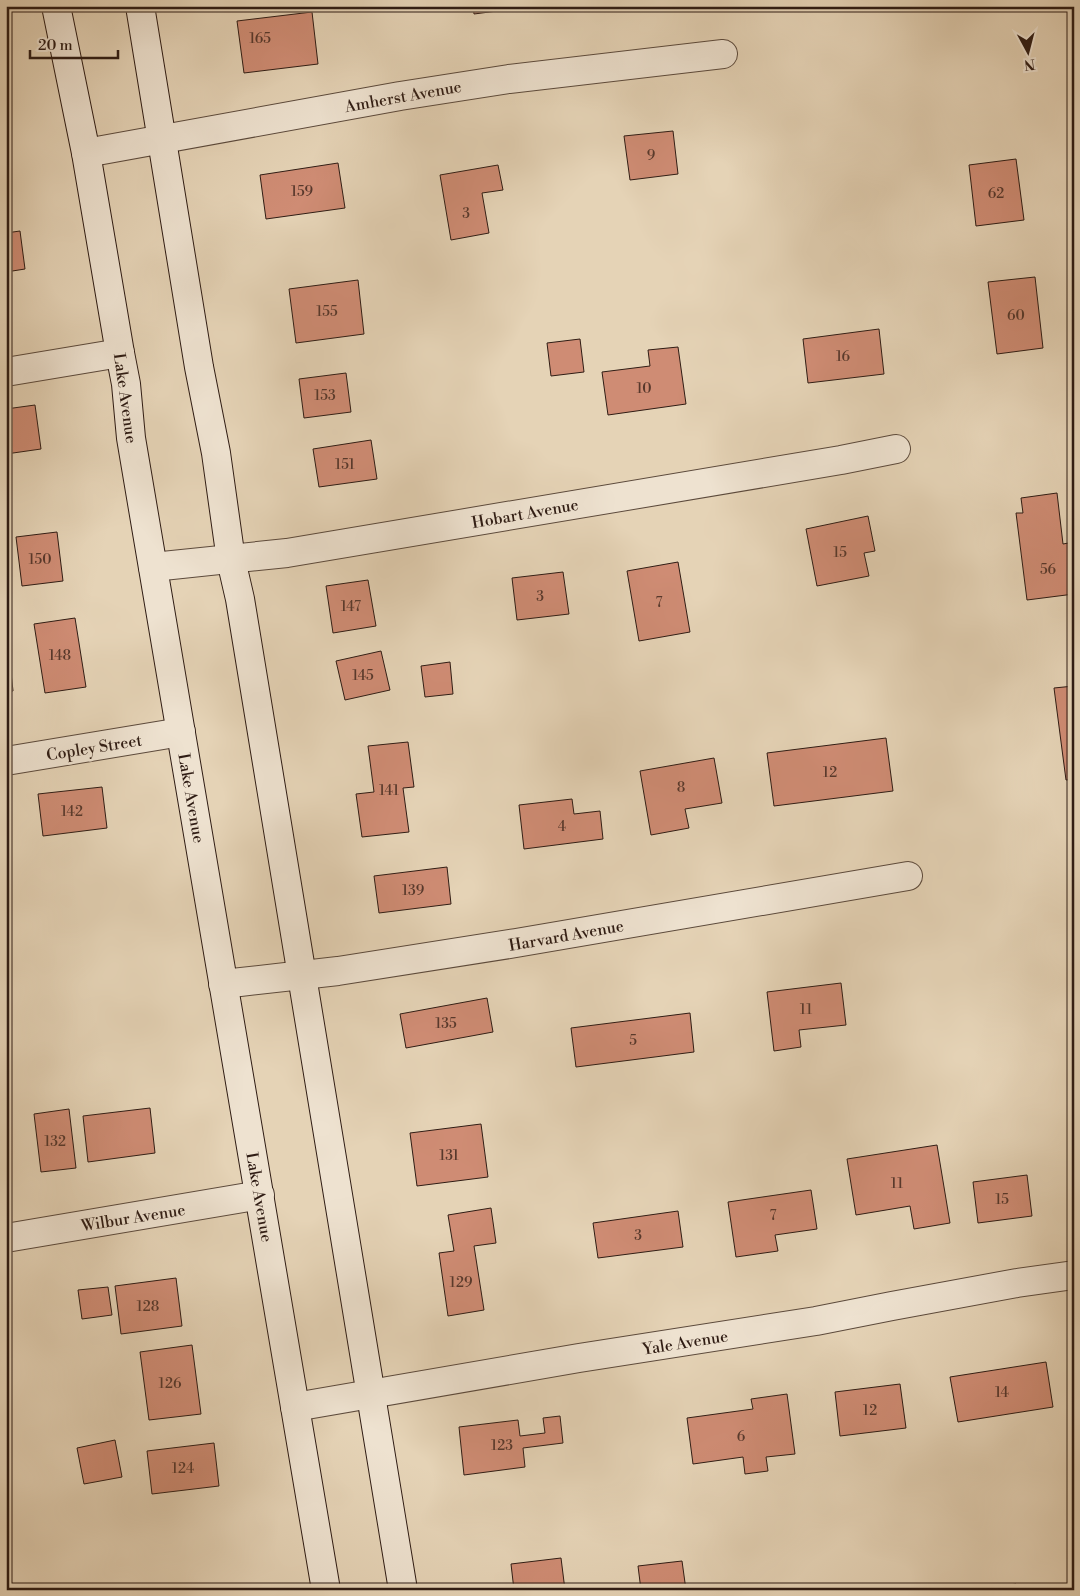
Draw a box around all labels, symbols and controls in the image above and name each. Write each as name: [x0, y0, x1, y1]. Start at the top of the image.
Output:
scale bar: [30, 28, 118, 60]
north arrow: [1002, 28, 1052, 78]
house number: 165: [249, 30, 271, 48]
text: 20 m: [38, 36, 73, 55]
text: N: [1023, 54, 1036, 74]
street label: Amherst Avenue: [342, 77, 463, 117]
house number: 9: [647, 147, 655, 165]
house number: 159: [291, 183, 313, 201]
house number: 62: [988, 185, 1004, 203]
house number: 3: [462, 205, 470, 223]
house number: 155: [316, 303, 338, 321]
house number: 60: [1007, 307, 1025, 325]
house number: 16: [836, 348, 851, 366]
street label: Lake Avenue: [109, 352, 141, 445]
house number: 10: [637, 380, 651, 398]
house number: 153: [314, 387, 336, 405]
house number: 151: [335, 456, 355, 474]
street label: Hobart Avenue: [470, 495, 580, 533]
house number: 15: [833, 544, 847, 562]
house number: 150: [28, 551, 52, 569]
house number: 56: [1040, 561, 1057, 579]
house number: 3: [536, 588, 544, 606]
house number: 7: [655, 594, 663, 612]
house number: 147: [341, 598, 361, 616]
house number: 148: [49, 647, 71, 665]
house number: 145: [352, 667, 374, 685]
street label: Copley Street: [45, 731, 144, 765]
street label: Lake Avenue: [173, 752, 209, 845]
house number: 12: [823, 764, 837, 782]
house number: 8: [677, 779, 685, 797]
house number: 141: [379, 782, 399, 800]
house number: 142: [61, 803, 83, 821]
house number: 4: [558, 818, 566, 836]
house number: 139: [402, 882, 424, 900]
street label: Harvard Avenue: [507, 916, 625, 956]
house number: 11: [800, 1001, 812, 1019]
house number: 135: [435, 1015, 457, 1033]
house number: 5: [629, 1032, 637, 1050]
house number: 132: [44, 1133, 66, 1151]
house number: 131: [439, 1147, 459, 1165]
street label: Lake Avenue: [241, 1151, 277, 1244]
house number: 11: [891, 1175, 903, 1193]
house number: 15: [995, 1191, 1009, 1209]
street label: Wilbur Avenue: [79, 1200, 187, 1236]
house number: 7: [769, 1207, 777, 1225]
house number: 3: [634, 1227, 642, 1245]
house number: 129: [450, 1274, 472, 1292]
house number: 128: [137, 1298, 159, 1316]
street label: Yale Avenue: [640, 1326, 730, 1360]
house number: 126: [159, 1375, 182, 1393]
house number: 14: [995, 1384, 1009, 1402]
house number: 12: [863, 1402, 877, 1420]
house number: 6: [737, 1428, 746, 1446]
house number: 123: [491, 1437, 513, 1455]
house number: 124: [172, 1460, 194, 1478]

